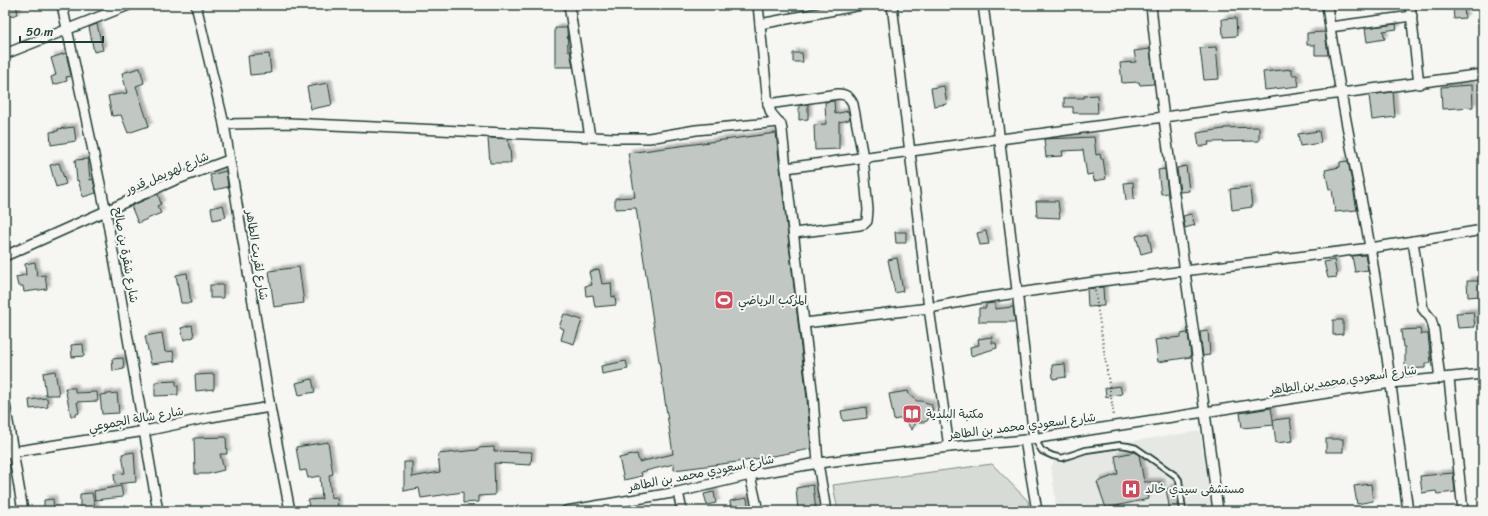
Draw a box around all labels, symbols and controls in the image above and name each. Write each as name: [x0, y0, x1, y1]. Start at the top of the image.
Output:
scale bar: [20, 18, 103, 44]
text: 50 m: [26, 21, 53, 43]
street label: شارع لهويمل قدور: [121, 145, 213, 201]
street label: شارع شقرة بن صالح: [107, 205, 145, 305]
street label: شارع لقريت الطاهر: [239, 207, 275, 302]
sports icon: المركب الرياضي: [713, 289, 735, 311]
place label: المركب الرياضي: [738, 289, 807, 311]
street label: شارع اسعودي محمد بن الطاهر: [1267, 359, 1418, 401]
street label: شارع شالة الجموعي: [87, 400, 185, 438]
library icon: مكتبة البلدية: [901, 403, 923, 425]
place label: مكتبة البلدية: [926, 403, 984, 425]
street label: شارع اسعودي محمد بن الطاهر: [946, 406, 1097, 446]
street label: شارع اسعودي محمد بن الطاهر: [625, 448, 776, 498]
hospital icon: مستشفى سيدي خالد: [1120, 478, 1142, 500]
place label: مستشفى سيدي خالد: [1145, 478, 1245, 500]

